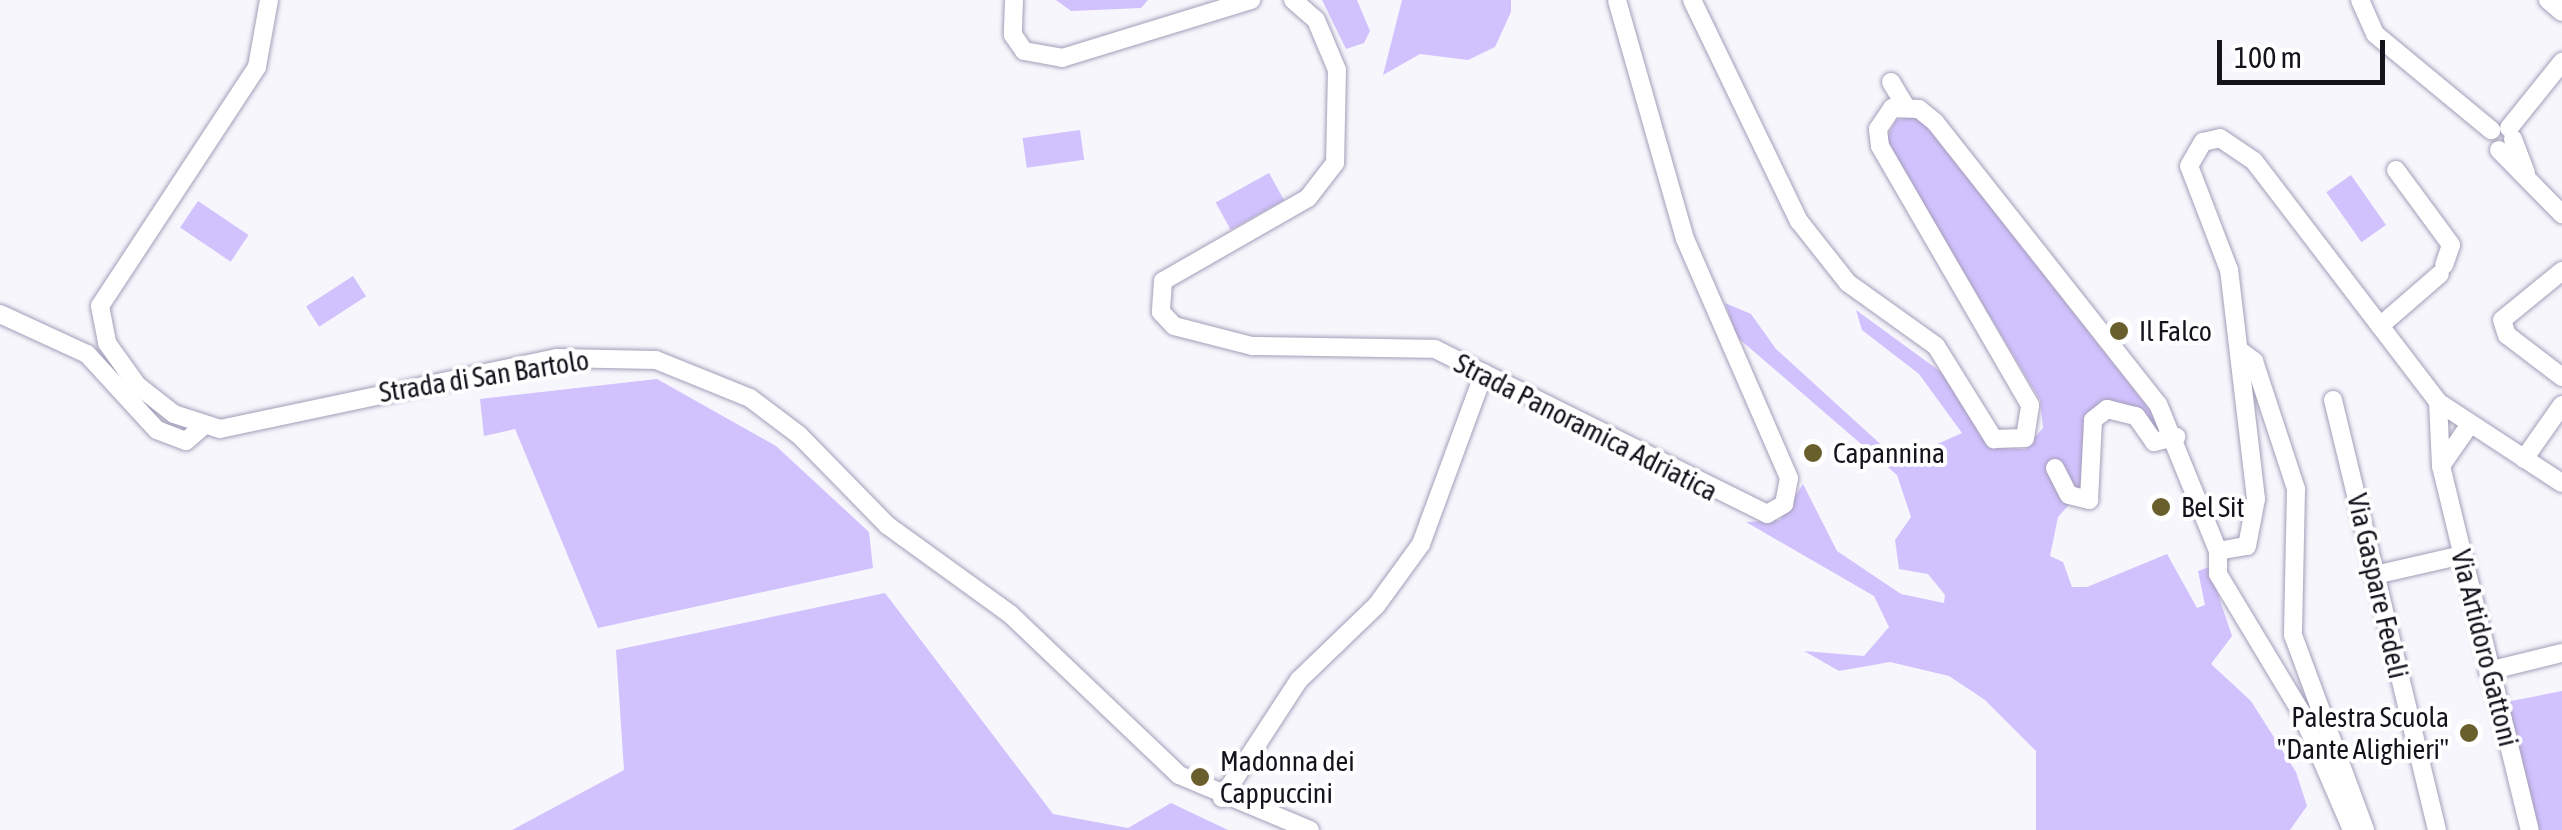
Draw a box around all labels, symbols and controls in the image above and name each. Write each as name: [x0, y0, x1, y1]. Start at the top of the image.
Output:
scale bar: [2222, 20, 2390, 82]
text: 100 m: [2234, 40, 2302, 74]
place label: Il Falco: [2139, 314, 2212, 348]
marker: Il Falco: [2108, 320, 2130, 342]
street label: Strada di San Bartolo: [377, 343, 591, 409]
street label: Strada Panoramica Adriatica: [1449, 346, 1723, 508]
place label: Capannina: [1833, 436, 1945, 470]
marker: Capannina: [1802, 442, 1824, 464]
place label: Bel Sit: [2181, 490, 2245, 524]
street label: Via Gaspare Fedeli: [2340, 490, 2416, 682]
marker: Bel Sit: [2150, 496, 2172, 518]
street label: Via Artidoro Gattoni: [2444, 546, 2526, 750]
place label: Palestra Scuola "Dante Alighieri": [2277, 700, 2449, 766]
marker: Palestra Scuola "Dante Alighieri": [2458, 722, 2480, 744]
place label: Madonna dei Cappuccini: [1220, 744, 1355, 810]
marker: Madonna dei Cappuccini: [1189, 766, 1211, 788]

